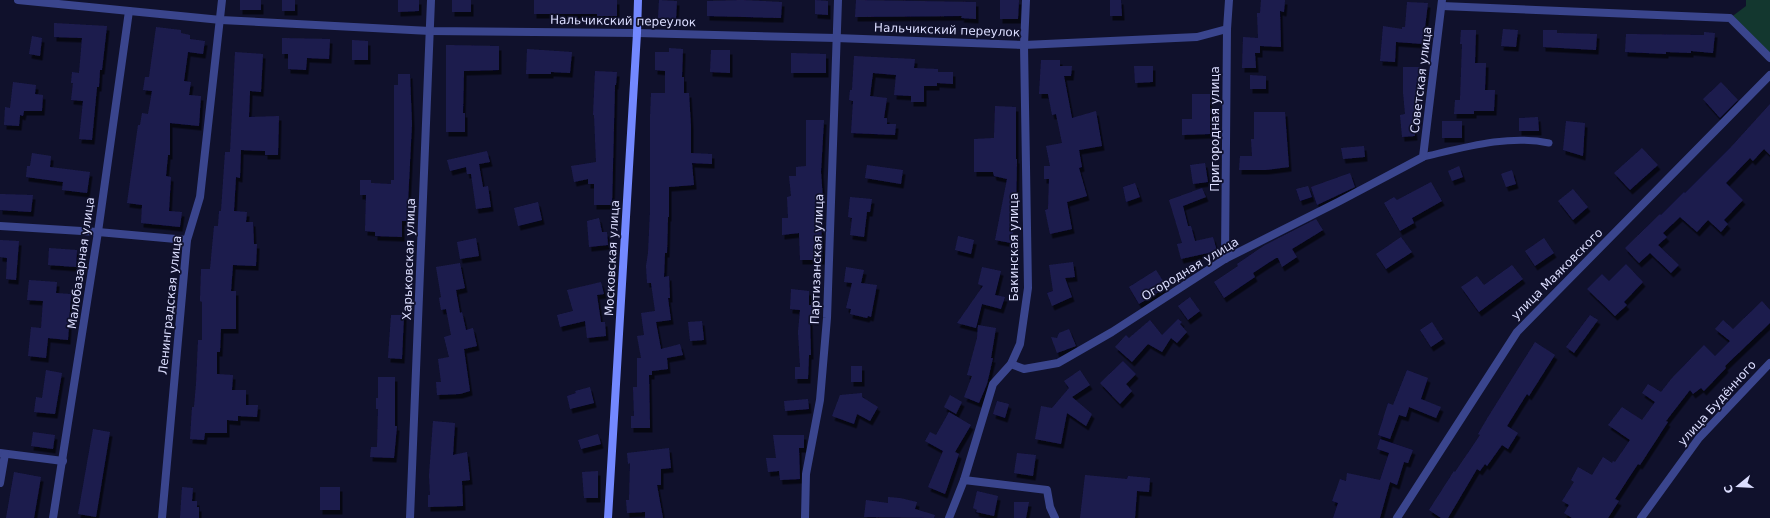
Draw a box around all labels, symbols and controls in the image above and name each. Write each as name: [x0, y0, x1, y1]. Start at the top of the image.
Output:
street label: Нальчикский переулок: [550, 13, 696, 29]
street label: Нальчикский переулок: [874, 20, 1020, 40]
street label: Советская улица: [1408, 26, 1434, 134]
street label: Пригородная улица: [1208, 66, 1222, 192]
street label: Партизанская улица: [808, 193, 826, 325]
street label: Бакинская улица: [1007, 193, 1021, 301]
street label: Малобазарная улица: [65, 196, 97, 330]
street label: Харьковская улица: [400, 198, 418, 320]
street label: Московская улица: [602, 200, 622, 316]
street label: улица Маяковского: [1508, 225, 1606, 323]
street label: Огородная улица: [1139, 234, 1241, 304]
street label: Ленинградская улица: [156, 235, 184, 375]
street label: улица Будённого: [1675, 358, 1759, 448]
north arrow: [1718, 466, 1758, 506]
text: С: [1722, 483, 1736, 495]

